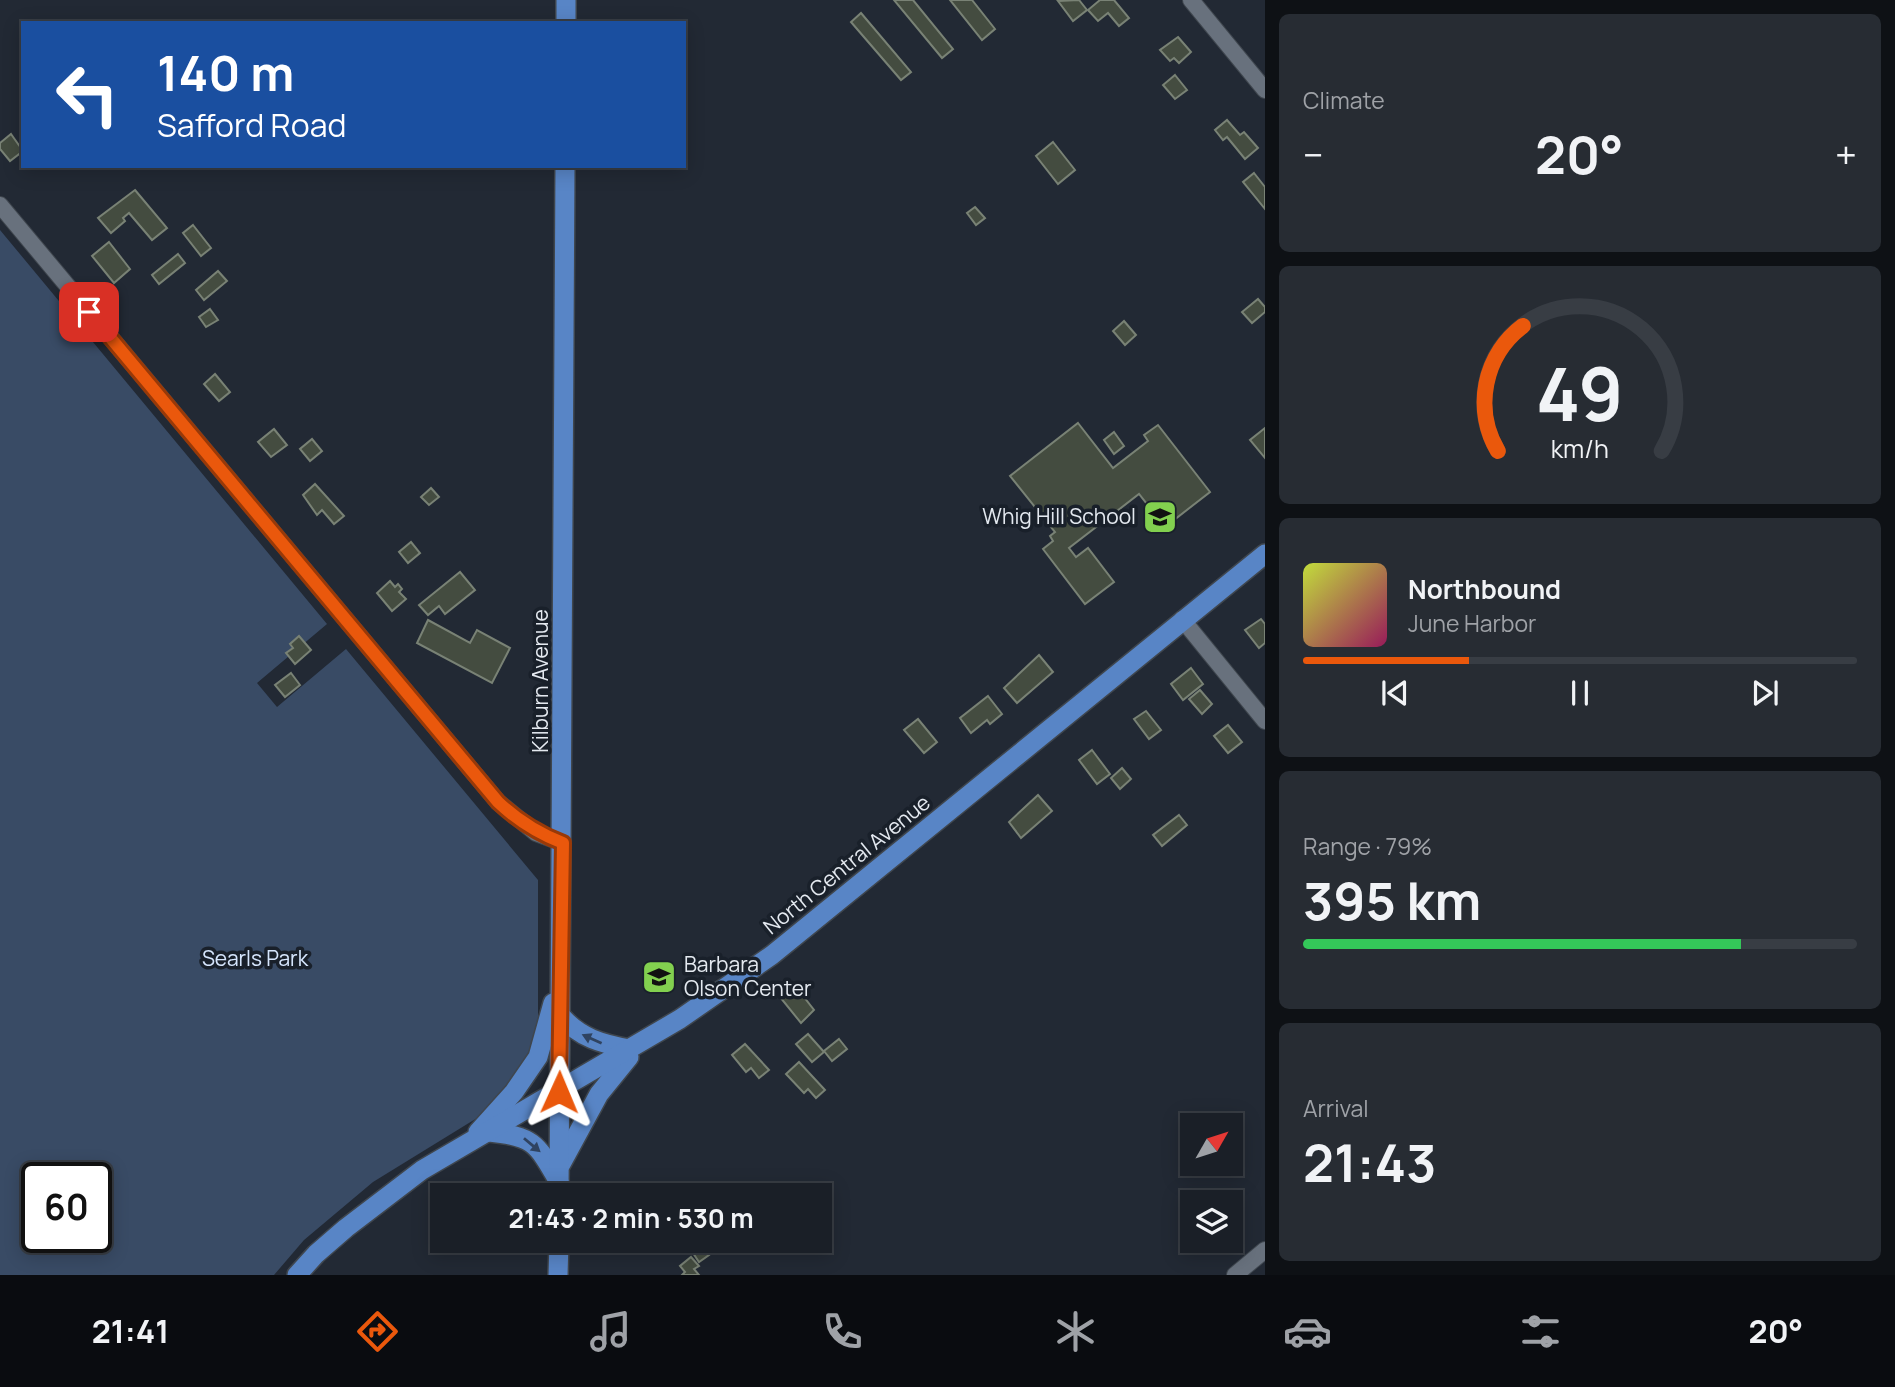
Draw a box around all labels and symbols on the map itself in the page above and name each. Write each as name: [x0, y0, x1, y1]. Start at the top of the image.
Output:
pin: [59, 282, 119, 342]
school or university icon: Whig Hill School: [1141, 498, 1179, 536]
place label: Whig Hill School: [982, 502, 1136, 530]
street label: Kilburn Avenue: [526, 609, 554, 753]
street label: North Central Avenue: [757, 788, 936, 940]
park label: Searls Park: [202, 944, 309, 972]
place label: Barbara Olson Center: [684, 950, 812, 1002]
school or university icon: Barbara Olson Center: [640, 958, 678, 996]
one-way arrow: [582, 1033, 602, 1045]
position arrow: [522, 1055, 596, 1129]
north arrow: [1180, 1113, 1242, 1176]
one-way arrow: [523, 1137, 541, 1153]
speed limit sign: 60: [21, 1162, 112, 1253]

